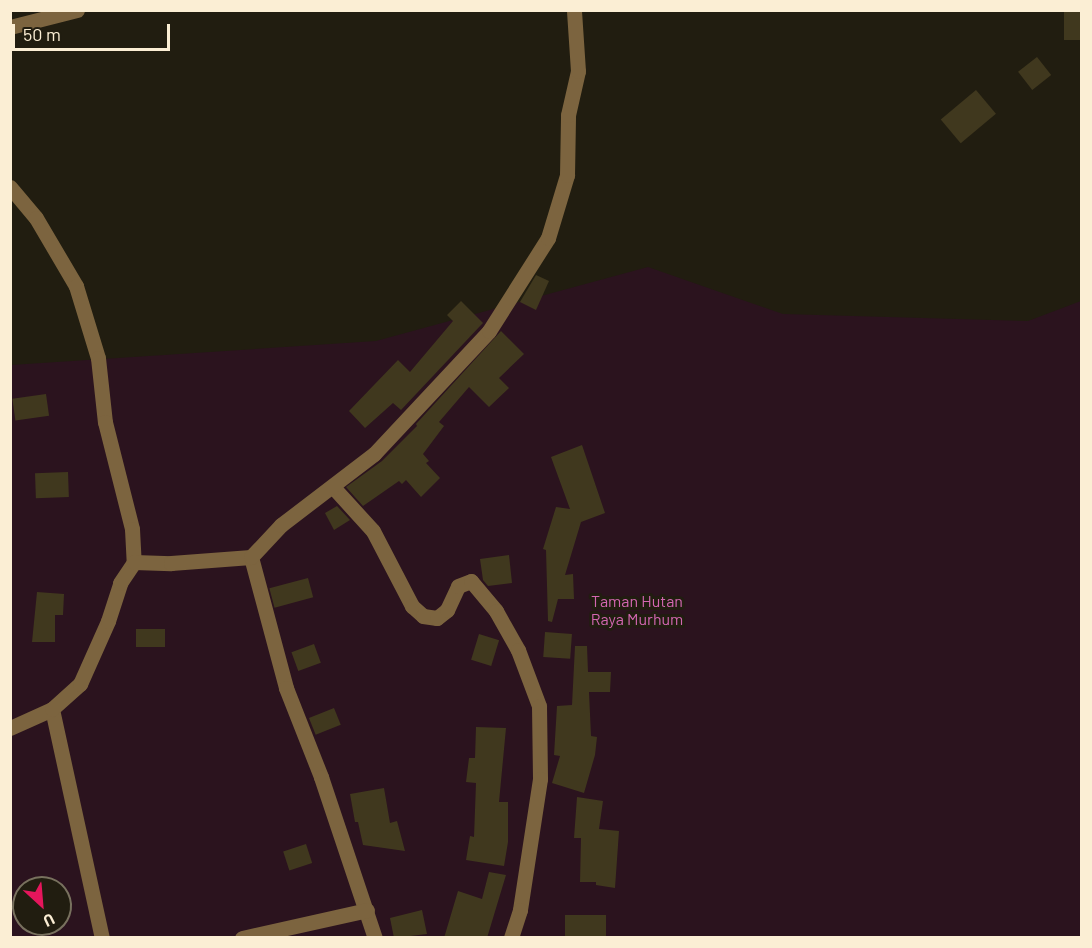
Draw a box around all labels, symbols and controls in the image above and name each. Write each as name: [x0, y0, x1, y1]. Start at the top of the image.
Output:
scale bar: [15, 12, 172, 50]
text: 50 m: [23, 23, 61, 45]
park label: Taman Hutan Raya Murhum: [591, 591, 683, 629]
north arrow: [12, 876, 72, 936]
text: U: [41, 910, 58, 932]

